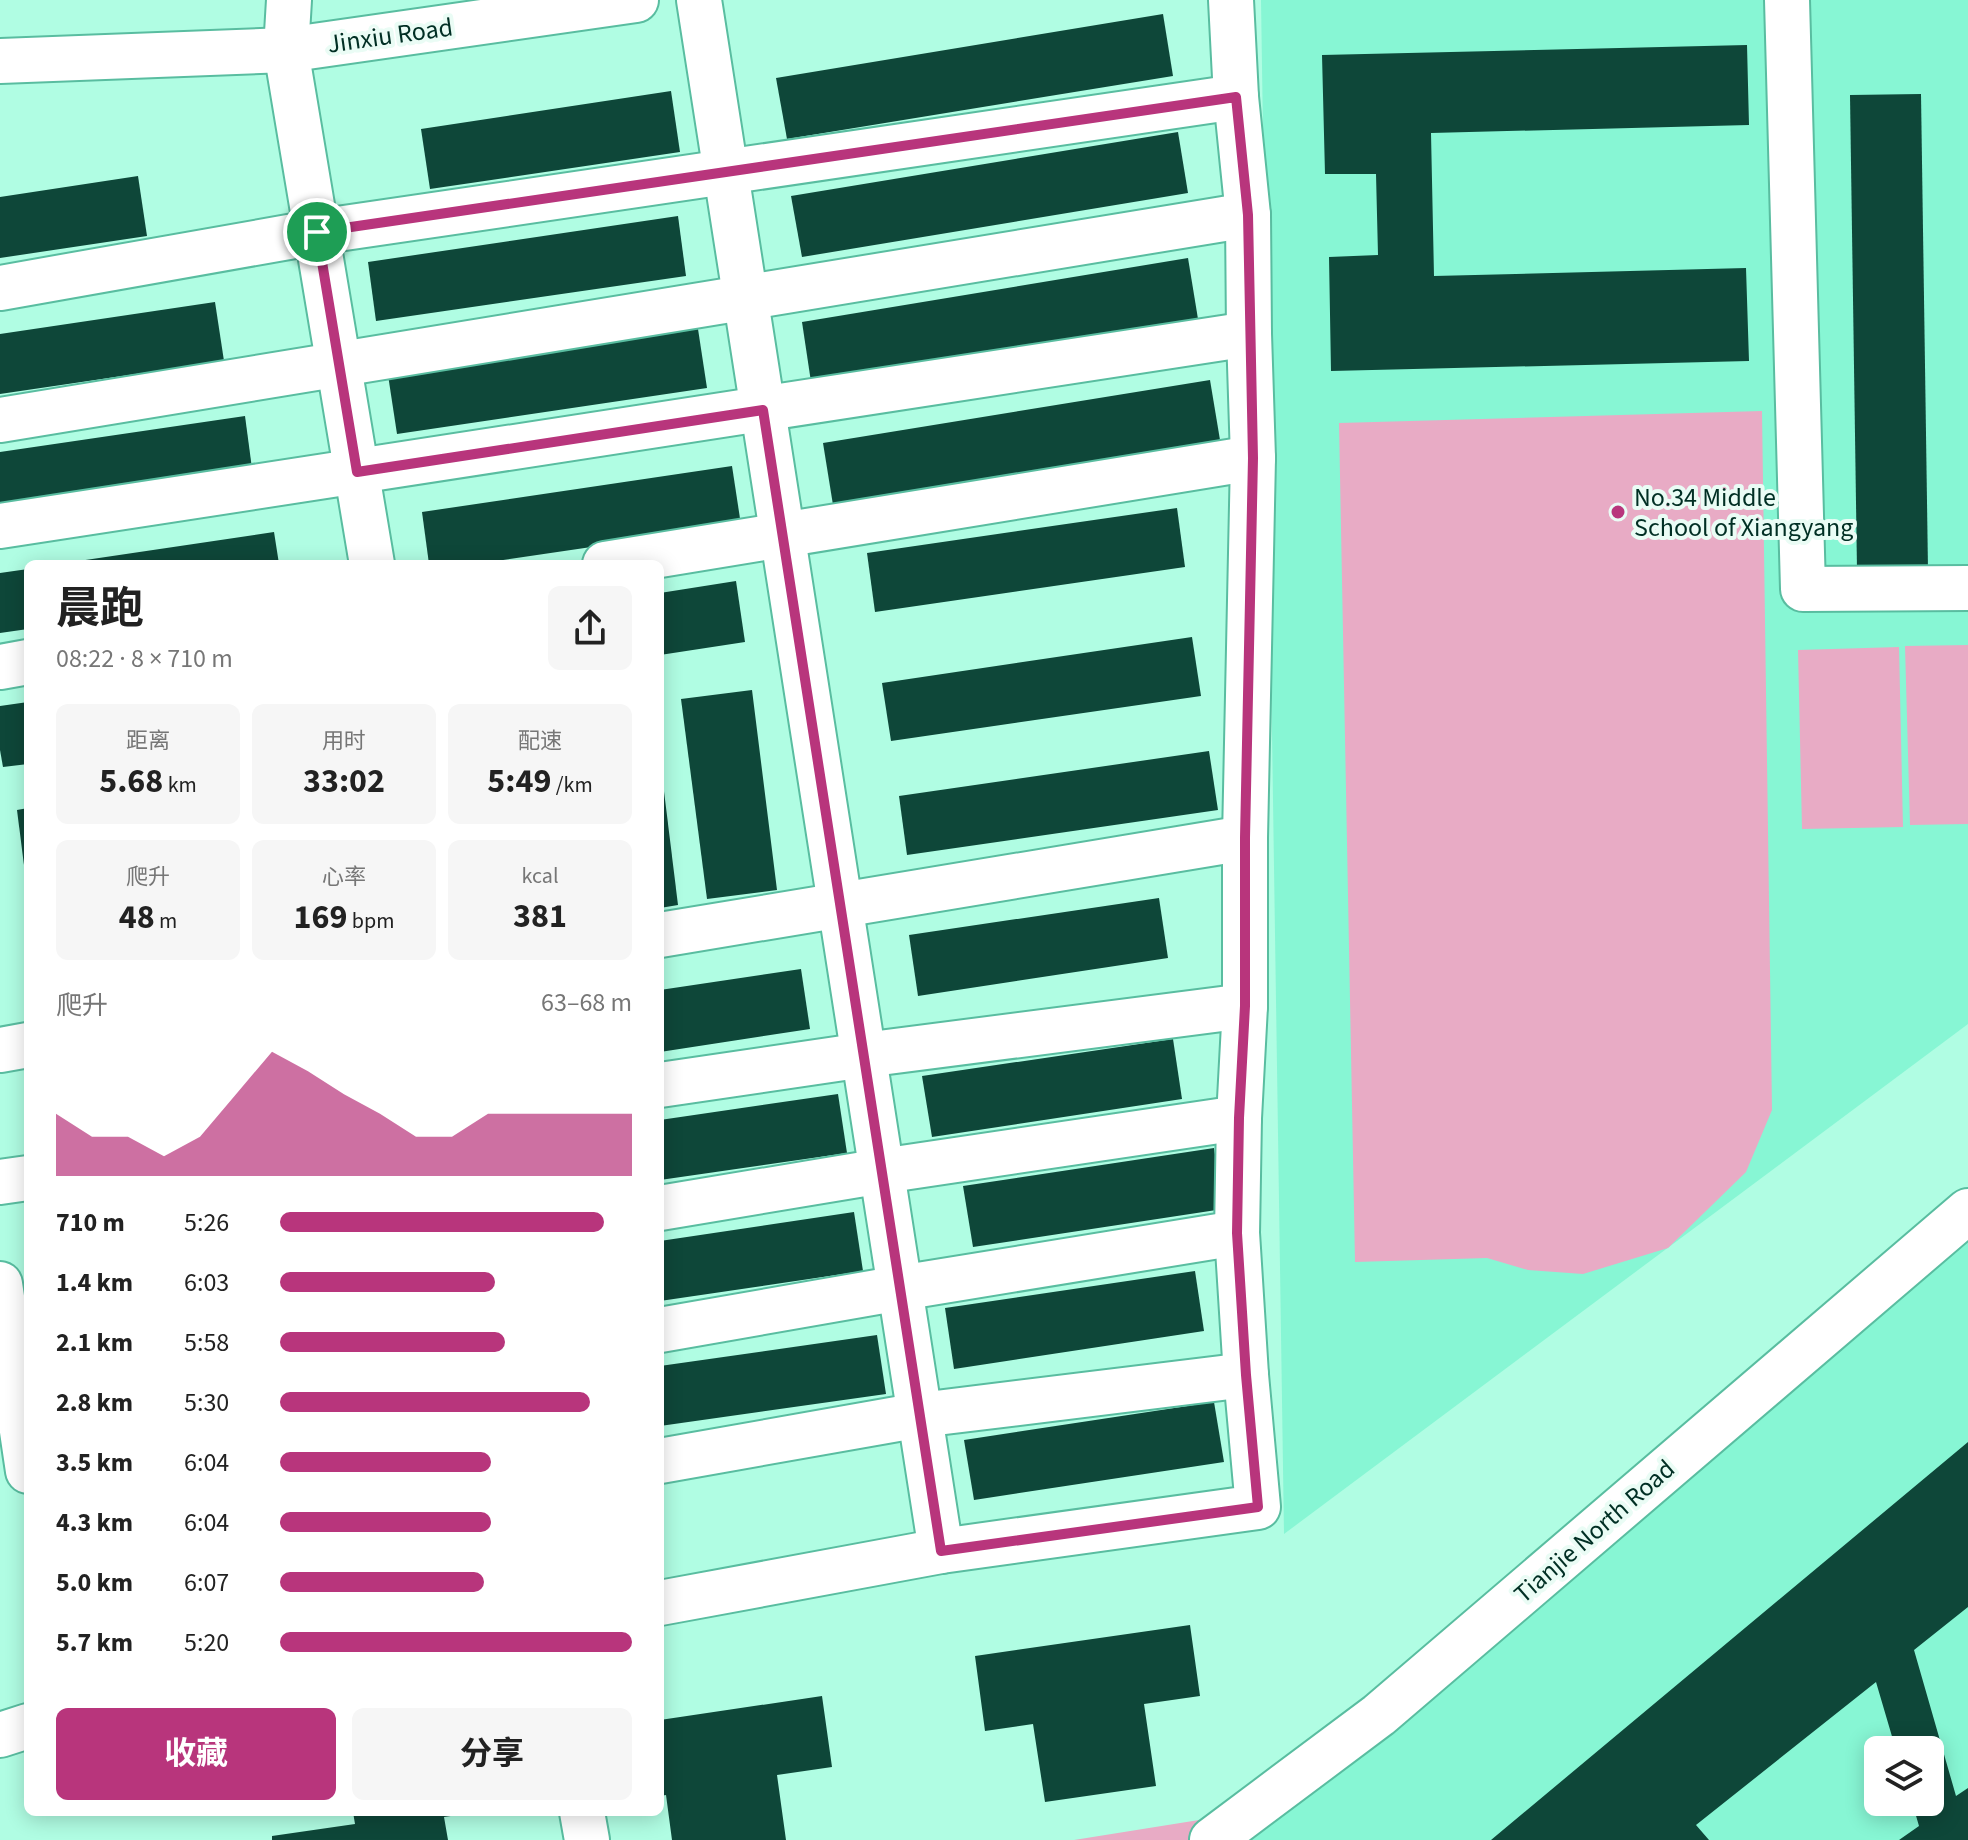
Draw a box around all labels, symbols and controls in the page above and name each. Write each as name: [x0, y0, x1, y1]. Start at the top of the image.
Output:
street label: Jinxiu Road: [325, 8, 455, 63]
pin: [283, 198, 351, 266]
icon: arrive: [295, 210, 339, 254]
place label: No.34 Middle School of Xiangyang: [1634, 479, 1853, 546]
marker: No.34 Middle School of Xiangyang: [1609, 503, 1627, 521]
text: 晨跑: [56, 578, 144, 641]
button: share: [548, 586, 632, 670]
text: 08:22 · 8 × 710 m: [56, 640, 233, 677]
text: 距离: [126, 725, 170, 757]
text: 用时: [322, 725, 366, 757]
text: 配速: [518, 725, 562, 757]
text: 5.68: [99, 757, 163, 806]
text: 33:02: [303, 757, 385, 806]
text: 5:49: [487, 757, 551, 806]
text: km: [163, 769, 197, 801]
text: /km: [551, 769, 593, 801]
text: kcal: [521, 860, 559, 892]
text: 爬升: [126, 861, 170, 893]
text: 心率: [322, 861, 366, 893]
text: 381: [513, 892, 567, 941]
text: 48: [119, 893, 155, 942]
text: 169: [294, 893, 347, 942]
text: m: [155, 905, 177, 937]
text: bpm: [347, 905, 394, 937]
text: 63–68 m: [541, 984, 632, 1021]
text: 爬升: [56, 987, 108, 1024]
text: 710 m: [56, 1204, 125, 1241]
text: 5:26: [184, 1204, 229, 1241]
text: 1.4 km: [56, 1264, 133, 1301]
text: 6:03: [184, 1264, 229, 1301]
text: 2.1 km: [56, 1324, 133, 1361]
text: 5:58: [184, 1324, 229, 1361]
text: 2.8 km: [56, 1384, 133, 1421]
text: 5:30: [184, 1384, 229, 1421]
text: 3.5 km: [56, 1444, 133, 1481]
text: 6:04: [184, 1444, 229, 1481]
street label: Tianjie North Road: [1506, 1451, 1683, 1612]
text: 4.3 km: [56, 1504, 133, 1541]
text: 6:04: [184, 1504, 229, 1541]
text: 5.0 km: [56, 1564, 133, 1601]
text: 6:07: [184, 1564, 229, 1601]
text: 5.7 km: [56, 1624, 133, 1661]
text: 5:20: [184, 1624, 229, 1661]
button: 收藏: [56, 1708, 336, 1800]
button: 分享: [352, 1708, 632, 1800]
map controls: [1864, 1736, 1944, 1816]
button: layers: [1864, 1736, 1944, 1816]

